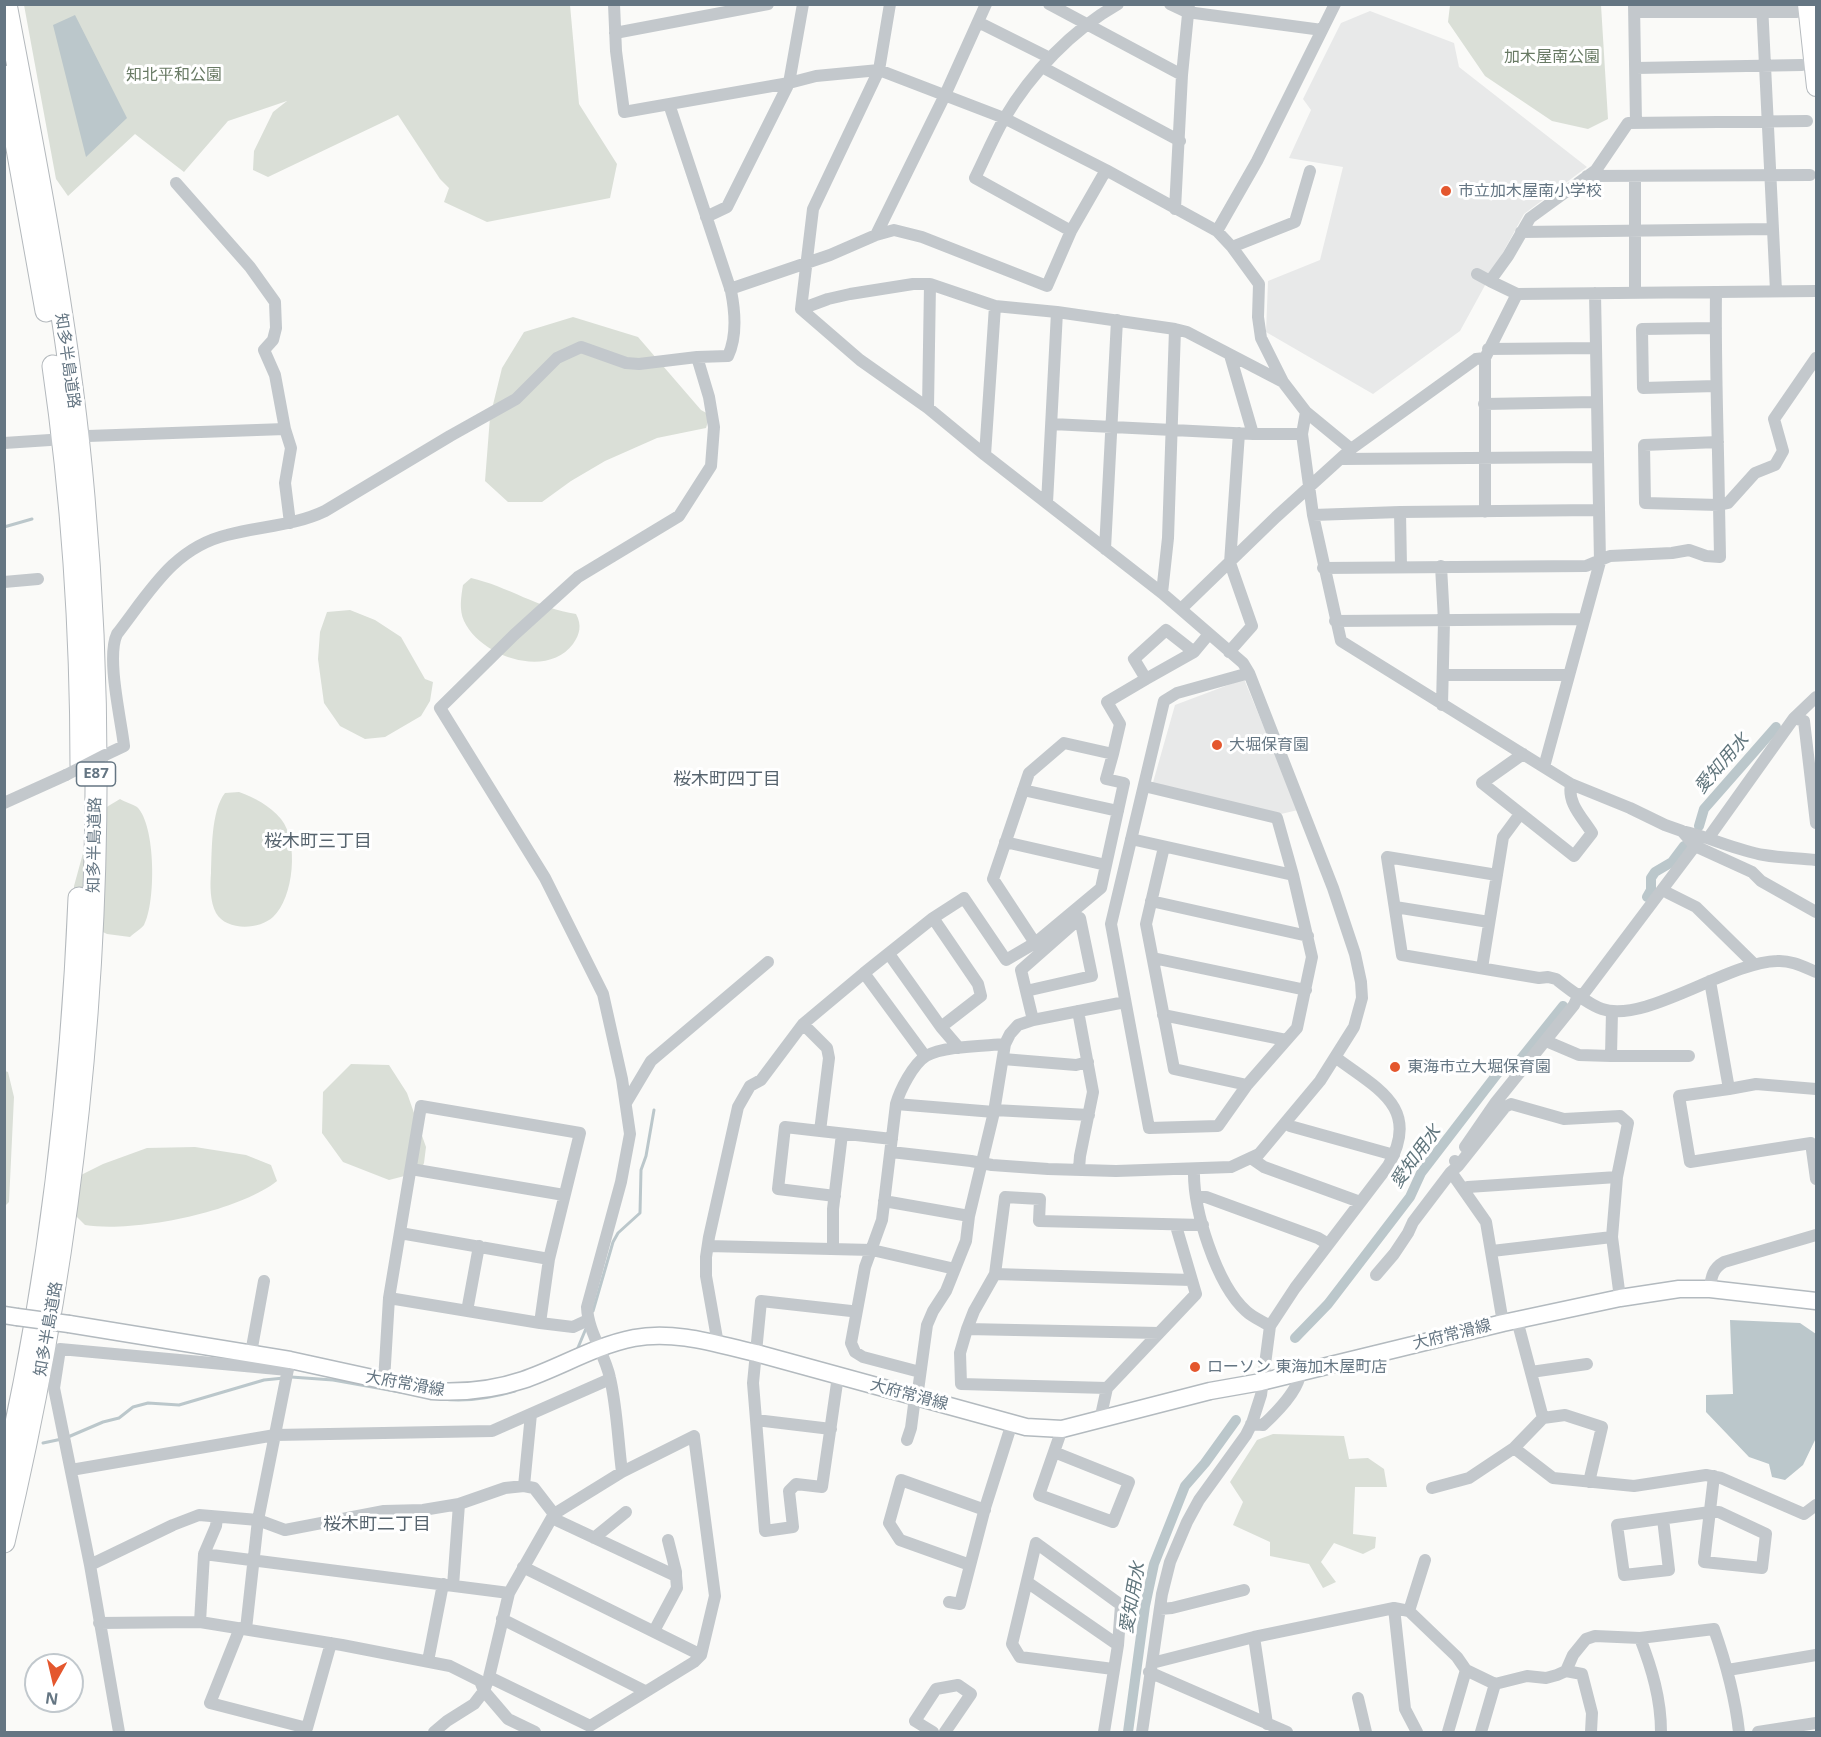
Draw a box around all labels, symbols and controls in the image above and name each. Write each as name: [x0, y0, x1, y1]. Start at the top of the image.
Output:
park label: 加木屋南公園: [1504, 47, 1600, 67]
park label: 知北平和公園: [126, 65, 222, 85]
place label: 市立加木屋南小学校: [1458, 181, 1602, 201]
marker: 市立加木屋南小学校: [1439, 184, 1453, 198]
street label: 知多半島道路: [51, 312, 83, 410]
water label: 愛知用水: [1690, 730, 1754, 798]
place label: 大堀保育園: [1229, 735, 1309, 755]
marker: 大堀保育園: [1210, 738, 1224, 752]
road number: E87: [76, 762, 116, 786]
district label: 桜木町四丁目: [673, 769, 781, 791]
street label: 知多半島道路: [85, 797, 105, 893]
district label: 桜木町三丁目: [264, 831, 372, 853]
place label: 東海市立大堀保育園: [1407, 1057, 1551, 1077]
marker: 東海市立大堀保育園: [1388, 1060, 1402, 1074]
water label: 愛知用水: [1386, 1122, 1446, 1192]
street label: 知多半島道路: [31, 1280, 67, 1378]
street label: 大府常滑線: [1411, 1316, 1493, 1354]
place label: ローソン 東海加木屋町店: [1207, 1357, 1387, 1377]
marker: ローソン 東海加木屋町店: [1188, 1360, 1202, 1374]
street label: 大府常滑線: [364, 1368, 446, 1400]
street label: 大府常滑線: [868, 1375, 950, 1415]
district label: 桜木町二丁目: [323, 1514, 431, 1536]
water label: 愛知用水: [1116, 1561, 1150, 1635]
north arrow: [24, 1653, 84, 1713]
text: N: [44, 1687, 60, 1711]

